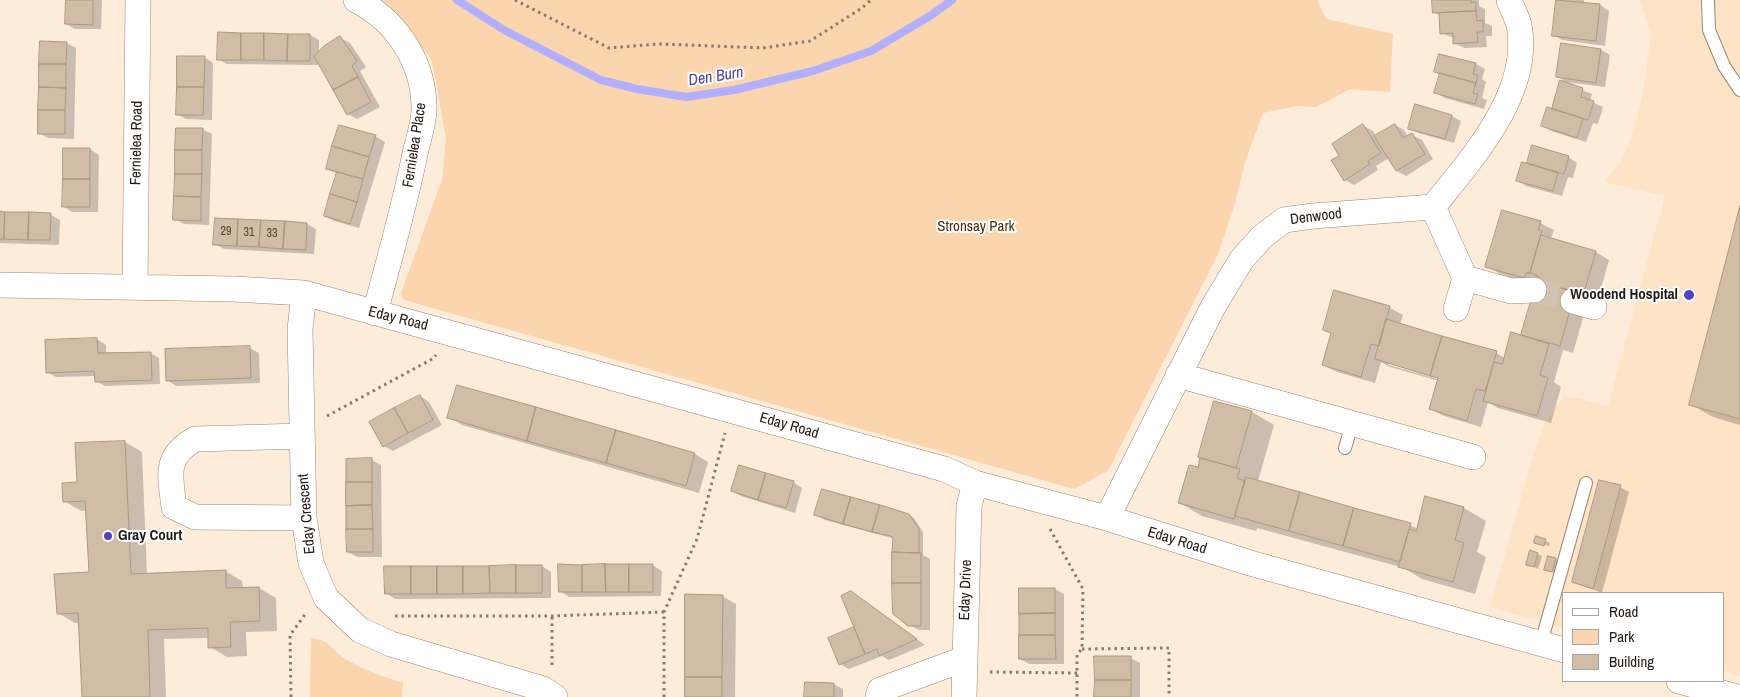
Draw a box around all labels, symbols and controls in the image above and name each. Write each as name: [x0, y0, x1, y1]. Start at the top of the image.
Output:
water label: Den Burn: [687, 63, 745, 91]
street label: Fernielea Road: [127, 101, 147, 185]
street label: Fernielea Place: [399, 101, 431, 189]
street label: Denwood: [1289, 205, 1343, 229]
park label: Stronsay Park: [937, 218, 1015, 236]
house number: 29: [221, 225, 231, 239]
house number: 31: [244, 226, 254, 240]
house number: 33: [267, 227, 277, 241]
place label: Woodend Hospital: [1570, 286, 1678, 304]
marker: Woodend Hospital: [1682, 288, 1696, 302]
street label: Eday Road: [366, 303, 430, 335]
street label: Eday Road: [757, 409, 821, 443]
street label: Eday Crescent: [295, 473, 319, 555]
street label: Eday Road: [1145, 523, 1209, 559]
place label: Gray Court: [118, 527, 182, 545]
marker: Gray Court: [102, 530, 114, 542]
street label: Eday Drive: [956, 559, 976, 621]
legend: [1562, 592, 1725, 682]
text: Road: [1609, 601, 1638, 622]
text: Park: [1609, 626, 1634, 647]
text: Building: [1609, 651, 1654, 672]

